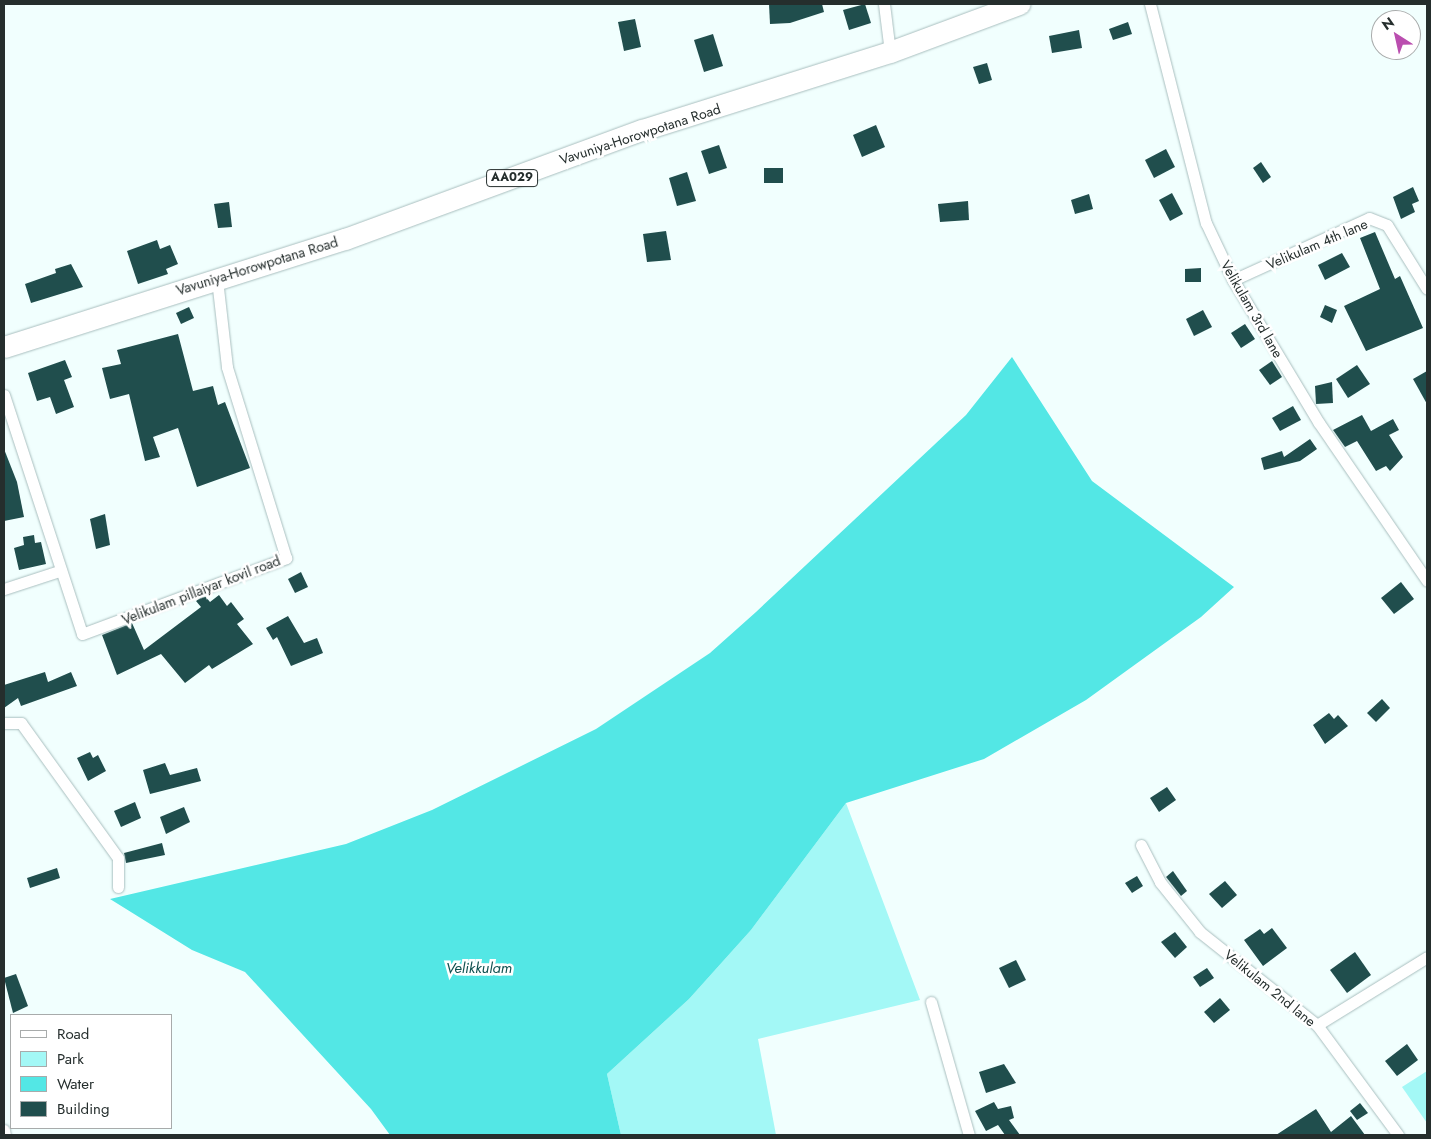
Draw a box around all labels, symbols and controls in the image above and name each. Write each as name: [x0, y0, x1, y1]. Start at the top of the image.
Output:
north arrow: [1371, 10, 1421, 60]
text: N: [1378, 12, 1398, 35]
street label: Vavuniya-Horowpotana Road: [557, 100, 723, 168]
road number: AA029: [486, 168, 538, 188]
street label: Velikulam 4th lane: [1264, 215, 1370, 273]
street label: Vavuniya-Horowpotana Road: [174, 233, 340, 299]
street label: Velikulam 3rd lane: [1217, 257, 1287, 361]
street label: Velikulam pillaiyar kovil road: [119, 552, 283, 628]
street label: Velikulam 2nd lane: [1221, 946, 1319, 1030]
water label: Velikkulam: [446, 960, 512, 978]
legend: [10, 1014, 172, 1129]
text: Road: [57, 1023, 89, 1045]
text: Park: [57, 1048, 84, 1070]
text: Water: [57, 1073, 94, 1095]
text: Building: [57, 1098, 109, 1120]

